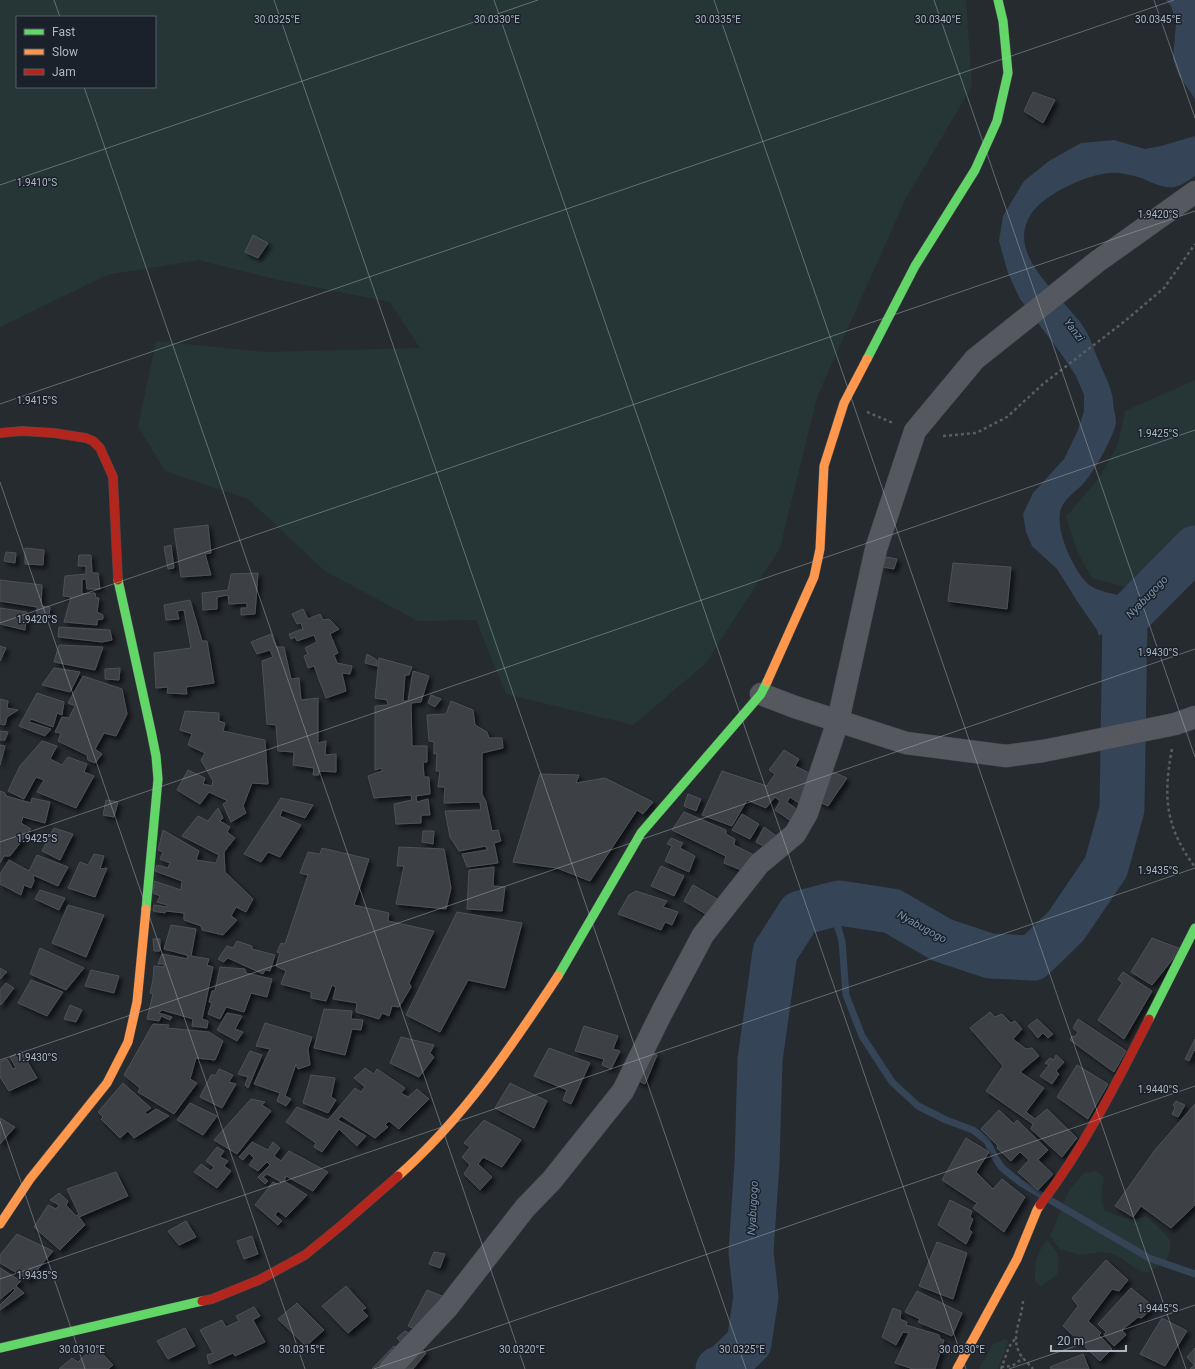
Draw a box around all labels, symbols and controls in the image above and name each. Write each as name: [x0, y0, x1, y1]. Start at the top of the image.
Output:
text: 30.0325°E: [254, 14, 300, 25]
text: 30.0330°E: [474, 14, 520, 25]
text: 30.0335°E: [695, 14, 741, 25]
text: 30.0340°E: [915, 14, 961, 25]
text: 30.0345°E: [1135, 14, 1181, 25]
legend: [16, 16, 156, 88]
text: Fast: [52, 25, 75, 39]
text: Slow: [52, 45, 78, 59]
text: Jam: [52, 65, 76, 79]
text: 1.9410°S: [17, 177, 57, 188]
text: 1.9420°S: [1138, 209, 1178, 220]
water label: Yanzi: [1061, 316, 1087, 344]
text: 1.9415°S: [17, 395, 57, 406]
text: 1.9425°S: [1138, 428, 1178, 439]
water label: Nyabugogo: [1123, 573, 1171, 621]
text: 1.9420°S: [17, 614, 57, 625]
text: 1.9430°S: [1138, 647, 1178, 658]
text: 1.9425°S: [17, 833, 57, 844]
text: 1.9435°S: [1138, 865, 1178, 876]
water label: Nyabugogo: [895, 908, 949, 946]
text: 1.9430°S: [17, 1052, 57, 1063]
text: 1.9440°S: [1138, 1084, 1178, 1095]
water label: Nyabugogo: [745, 1180, 761, 1236]
text: 1.9435°S: [17, 1270, 57, 1281]
text: 1.9445°S: [1138, 1303, 1178, 1314]
scale bar: [1051, 1327, 1126, 1353]
text: 20 m: [1057, 1334, 1084, 1348]
text: 30.0310°E: [59, 1344, 105, 1355]
text: 30.0315°E: [279, 1344, 325, 1355]
text: 30.0320°E: [499, 1344, 545, 1355]
text: 30.0325°E: [719, 1344, 765, 1355]
text: 30.0330°E: [939, 1344, 985, 1355]

